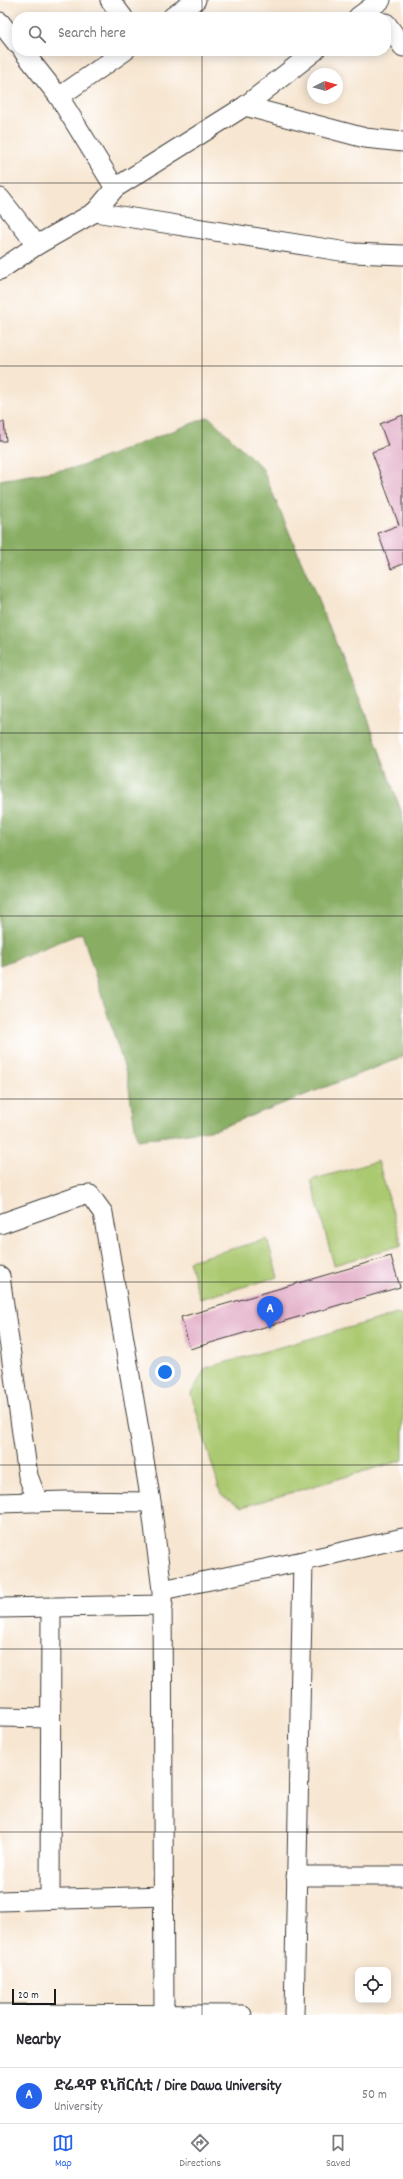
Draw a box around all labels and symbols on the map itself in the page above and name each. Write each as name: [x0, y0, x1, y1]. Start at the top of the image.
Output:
north arrow: [307, 68, 343, 104]
pin: A: [257, 1296, 283, 1329]
your location: [155, 1362, 175, 1382]
scale bar: [12, 1987, 56, 2006]

